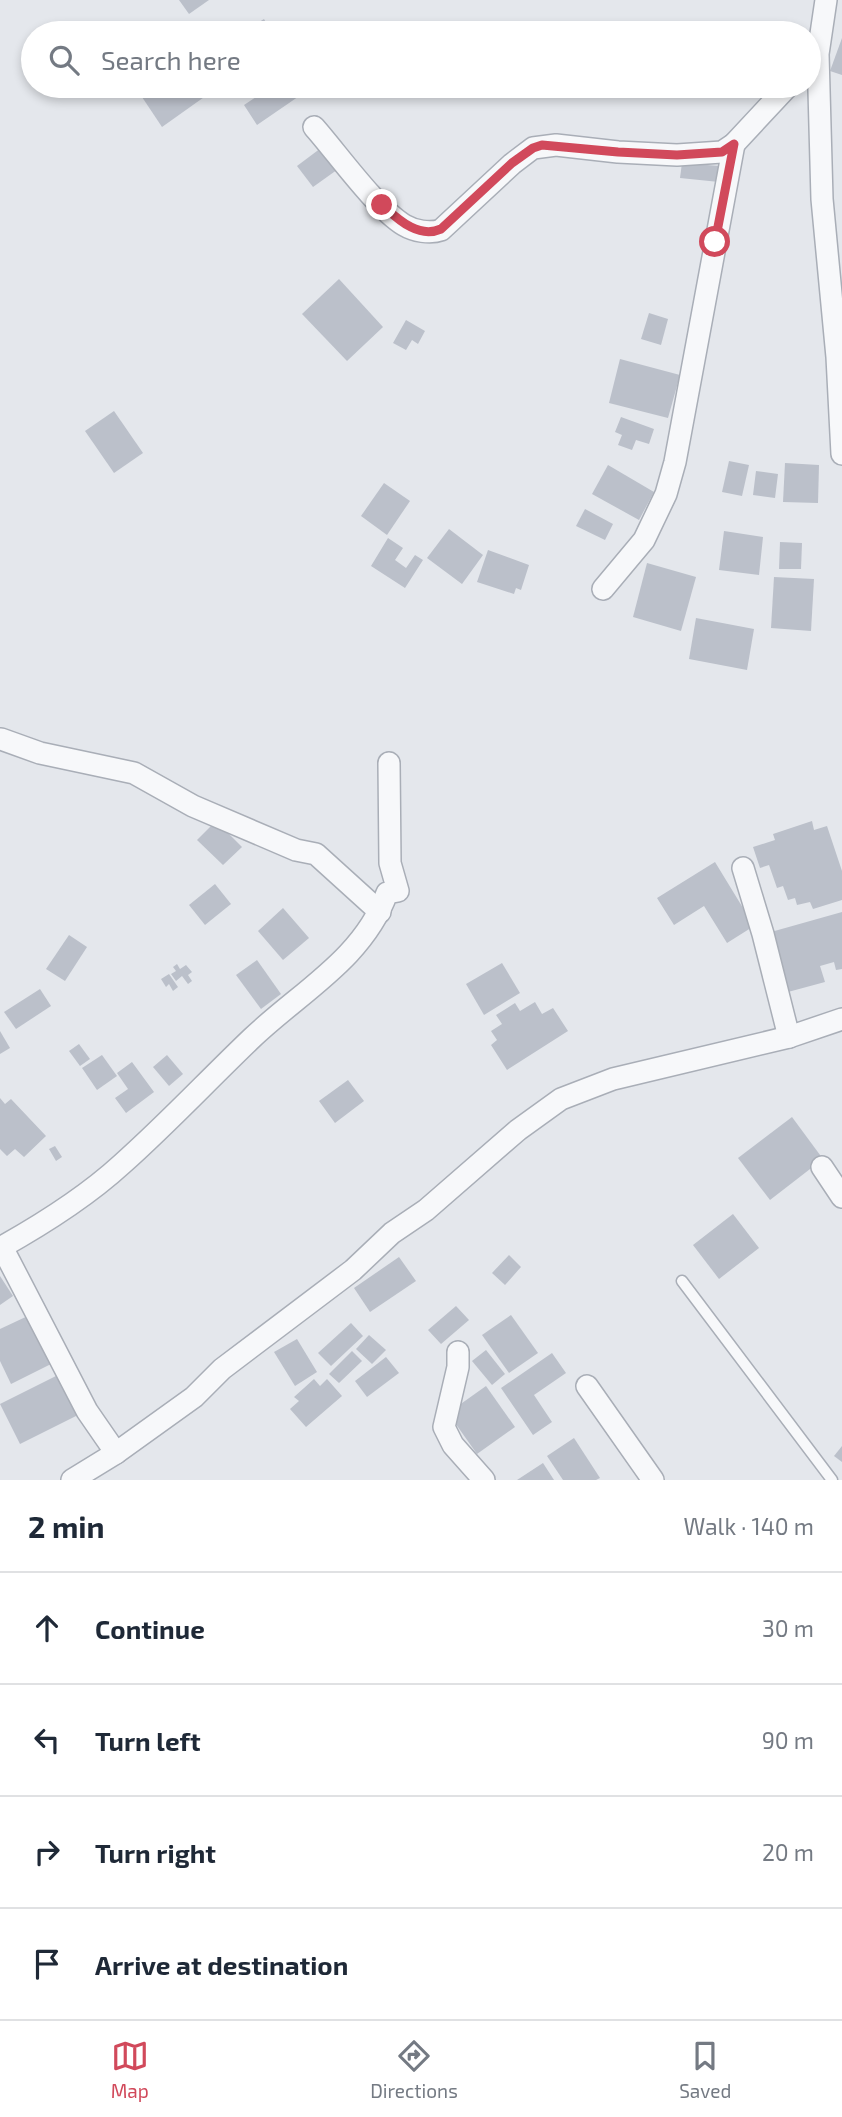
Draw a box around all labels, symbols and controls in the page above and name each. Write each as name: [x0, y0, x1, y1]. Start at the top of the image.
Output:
search box: [21, 21, 821, 98]
icon: search: [45, 41, 83, 79]
text: Search here: [101, 44, 241, 75]
route end: [366, 189, 397, 220]
route start: [699, 226, 730, 257]
text: 2 min: [28, 1508, 105, 1544]
text: Walk · 140 m: [683, 1512, 814, 1540]
icon: ahead: [28, 1609, 66, 1647]
text: Continue: [95, 1613, 205, 1644]
text: 30 m: [762, 1614, 814, 1642]
icon: left: [28, 1721, 66, 1759]
text: Turn left: [95, 1725, 201, 1756]
text: 90 m: [762, 1726, 814, 1754]
icon: right: [28, 1833, 66, 1871]
text: Turn right: [95, 1837, 216, 1868]
text: 20 m: [762, 1838, 814, 1866]
icon: arrive: [28, 1945, 66, 1983]
text: Arrive at destination: [95, 1949, 348, 1980]
tab: Map: [111, 2037, 149, 2102]
tab: Directions: [370, 2037, 458, 2102]
tab: Saved: [679, 2037, 731, 2102]

